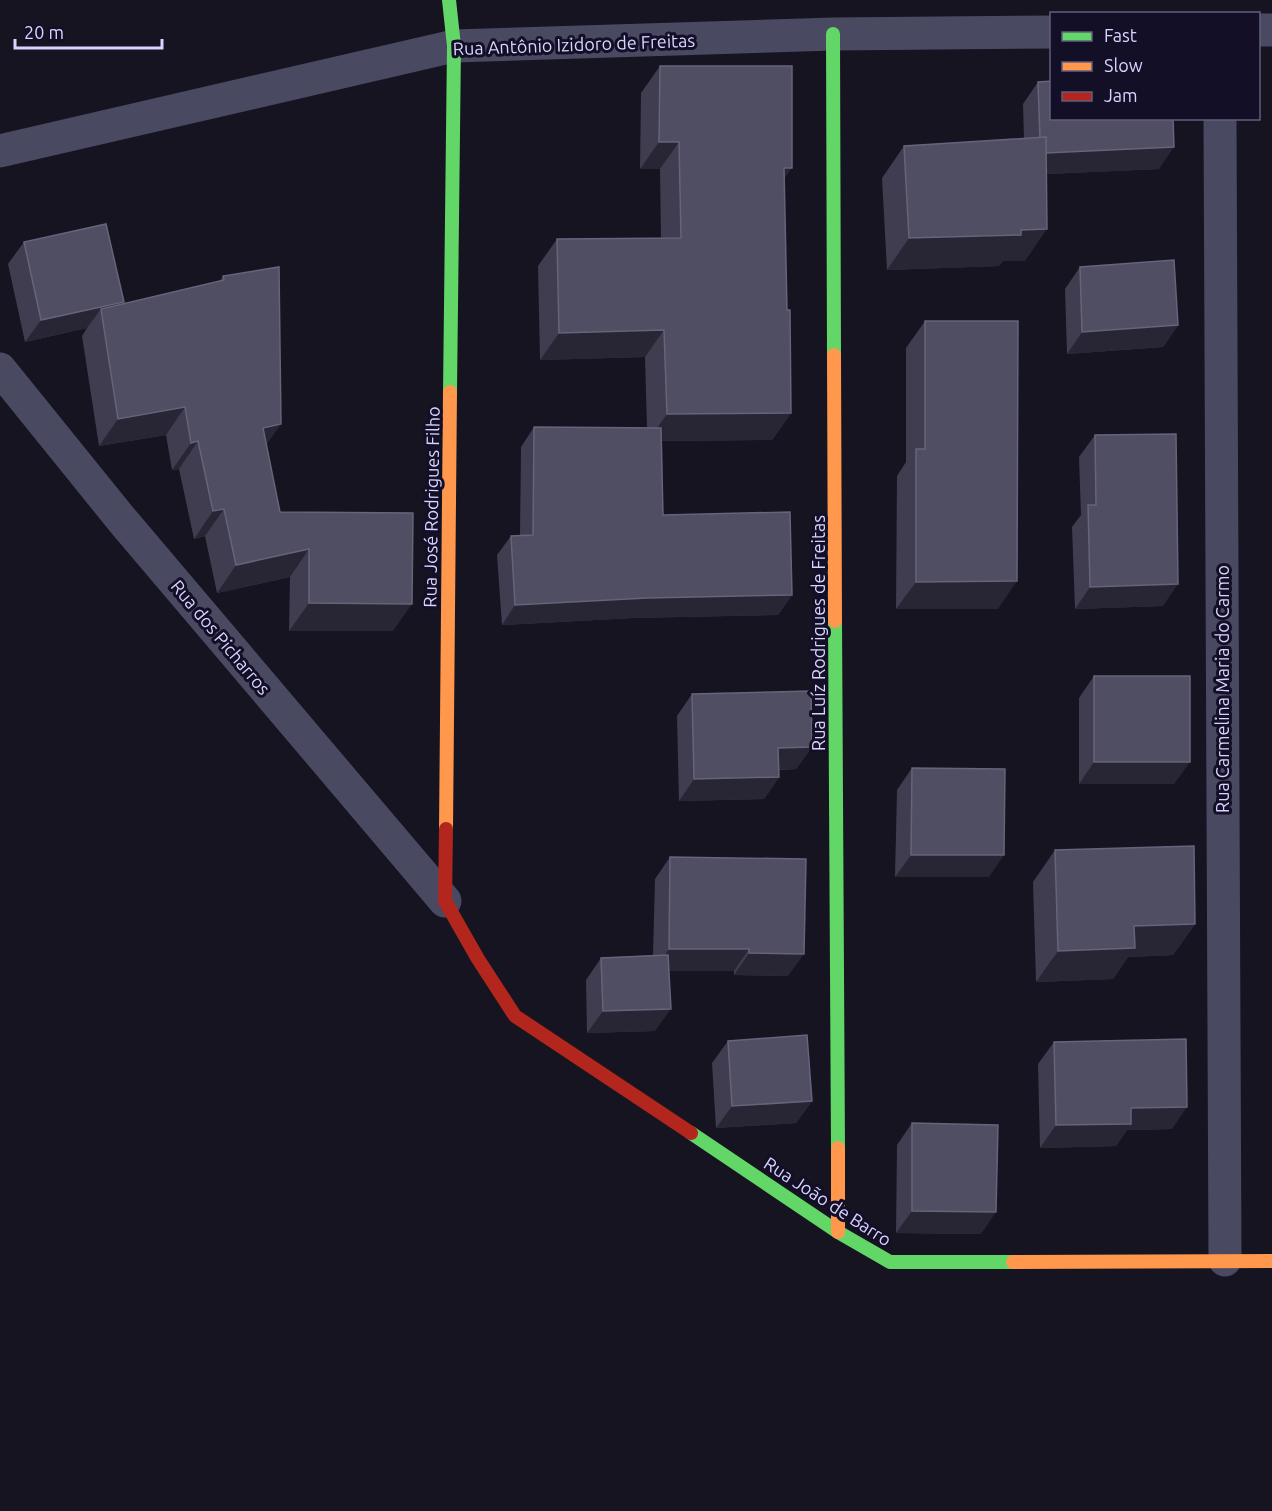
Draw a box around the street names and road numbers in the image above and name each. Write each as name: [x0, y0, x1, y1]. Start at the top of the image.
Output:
street label: Rua Antônio Izidoro de Freitas: [452, 30, 696, 58]
street label: Rua José Rodrigues Filho: [419, 406, 443, 608]
street label: Rua Luíz Rodrigues de Freitas: [808, 515, 828, 751]
street label: Rua Carmelina Maria do Carmo: [1212, 565, 1232, 813]
street label: Rua dos Picharros: [167, 576, 275, 698]
street label: Rua João de Barro: [761, 1152, 895, 1250]

